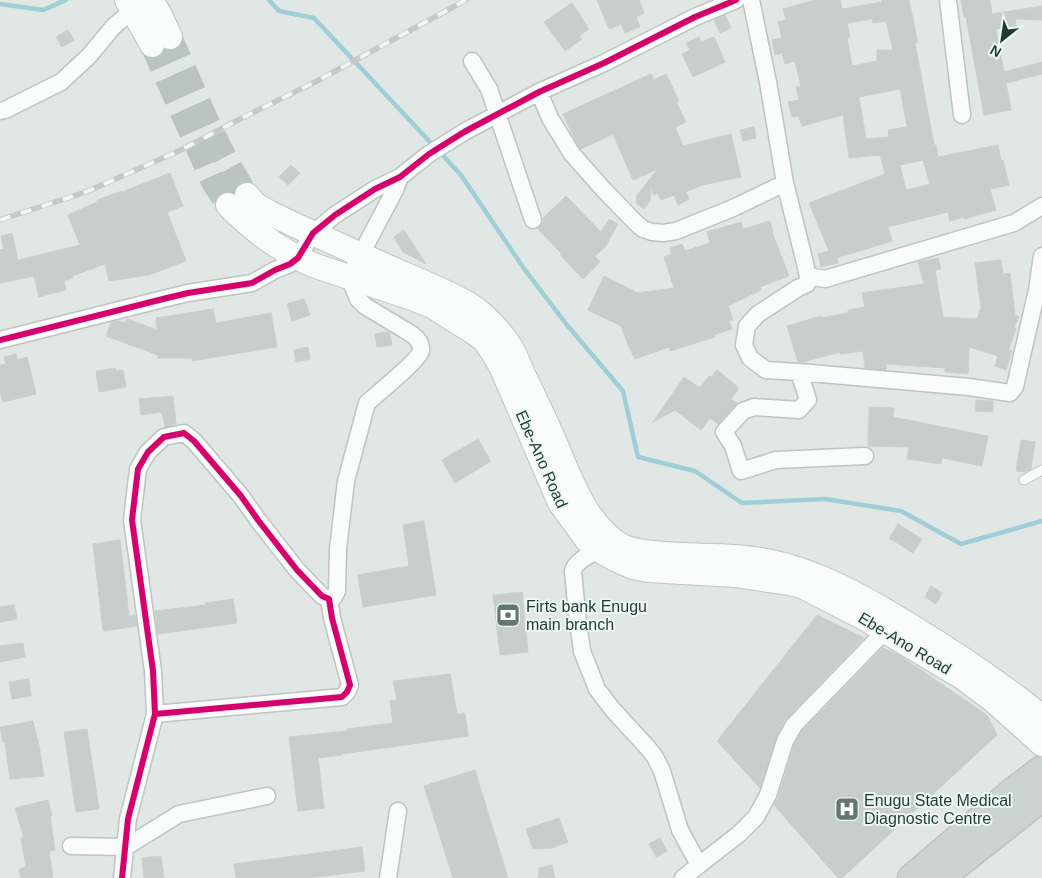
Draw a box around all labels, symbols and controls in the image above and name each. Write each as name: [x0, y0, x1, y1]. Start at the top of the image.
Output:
north arrow: [977, 15, 1027, 65]
text: N: [987, 42, 1004, 61]
street label: Ebe-Ano Road: [512, 408, 571, 511]
place label: Firts bank Enugu main branch: [526, 598, 647, 633]
bank icon: Firts bank Enugu main branch: [495, 602, 521, 628]
street label: Ebe-Ano Road: [855, 609, 954, 678]
place label: Enugu State Medical Diagnostic Centre: [864, 792, 1012, 827]
hospital icon: Enugu State Medical Diagnostic Centre: [834, 796, 860, 822]

